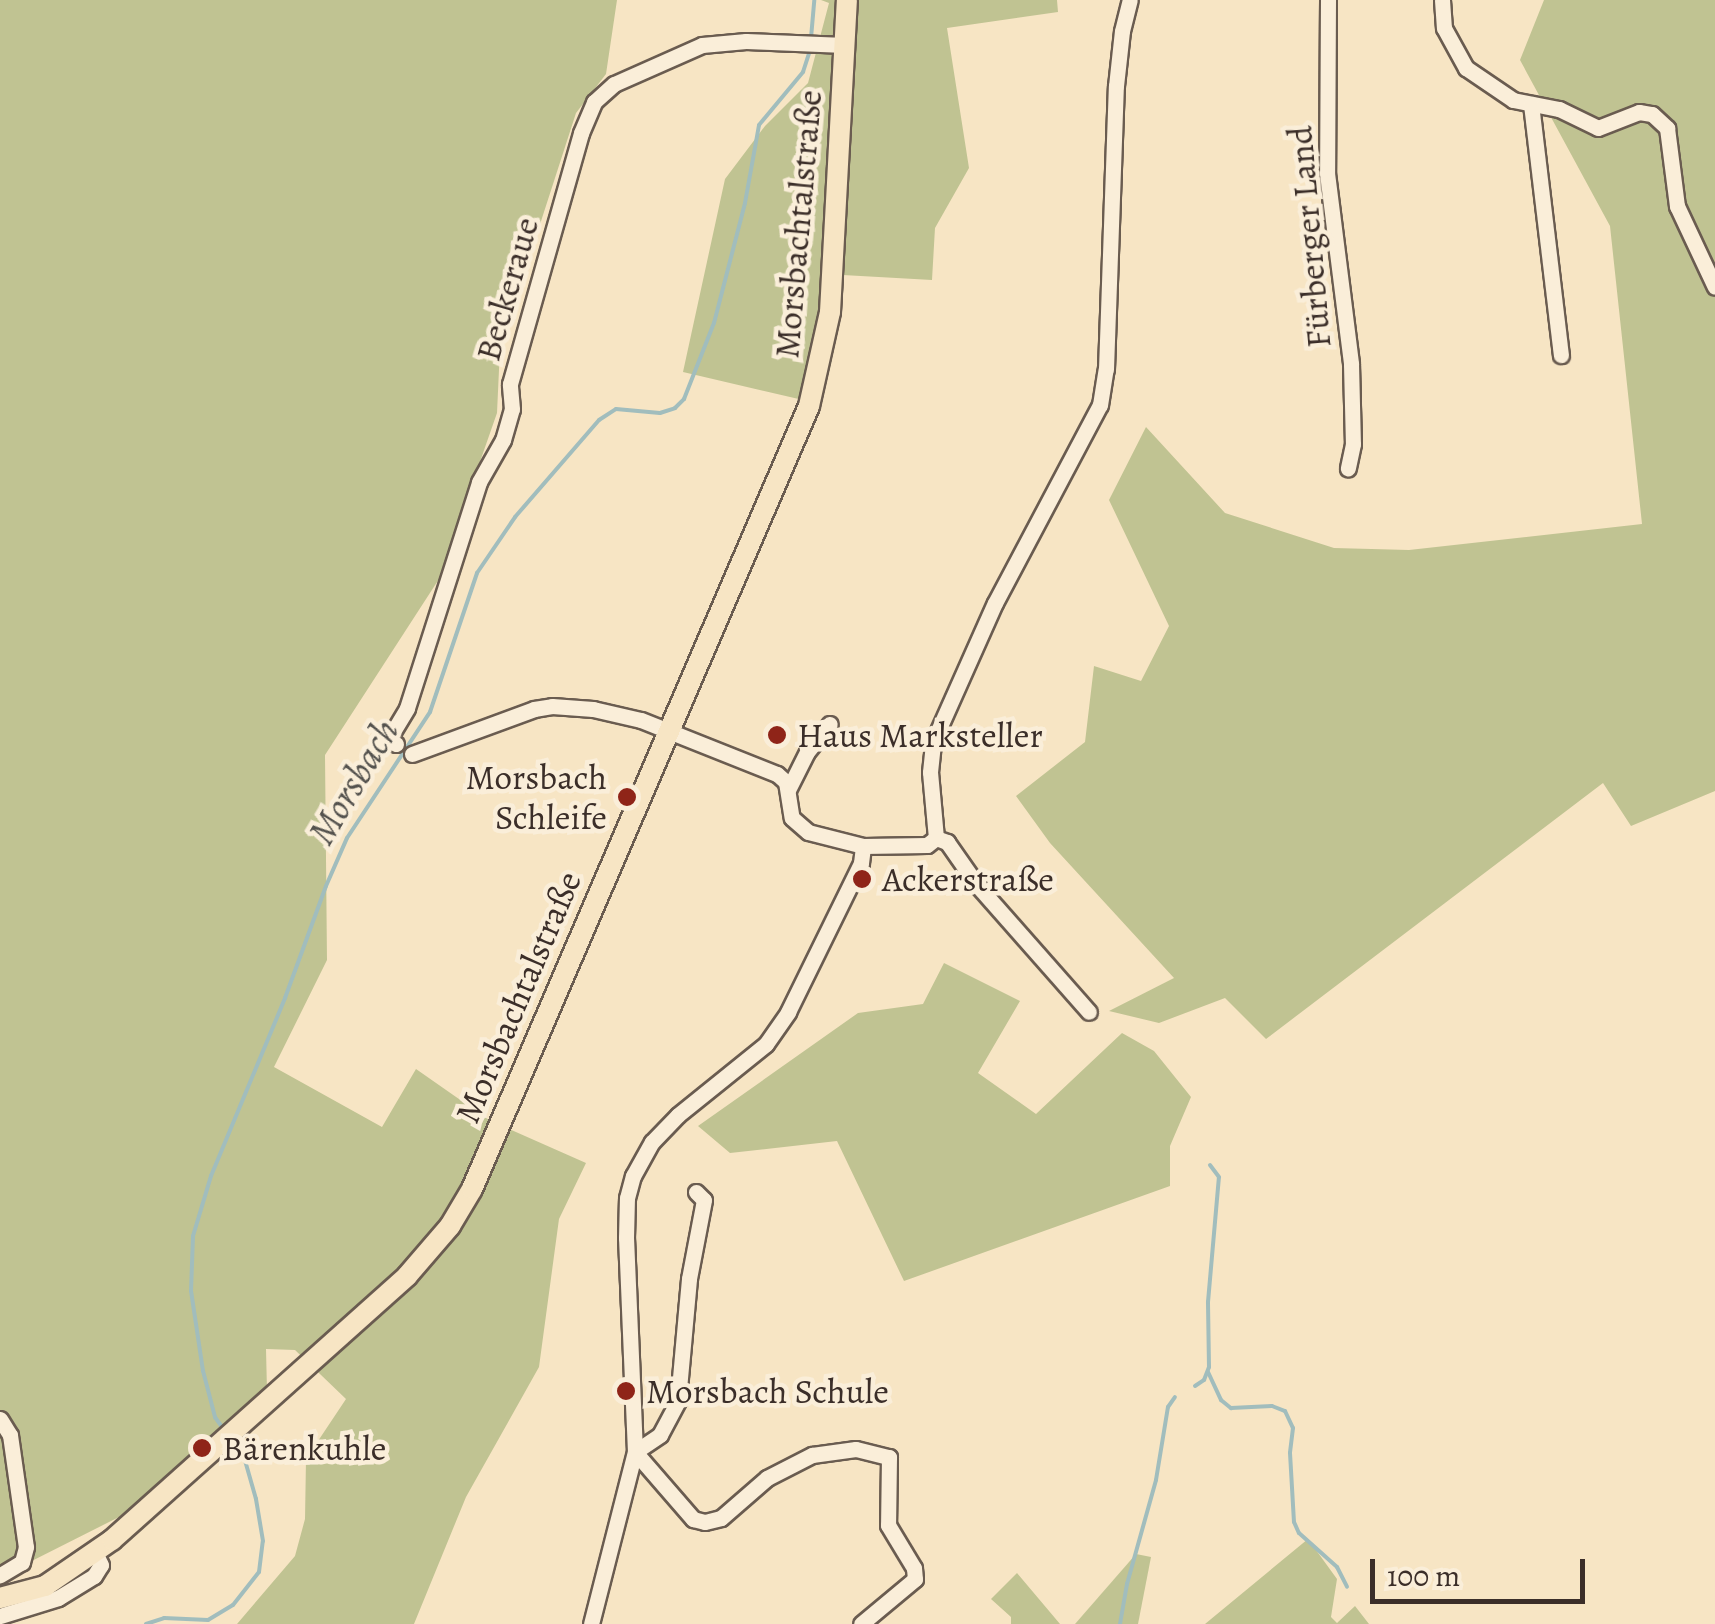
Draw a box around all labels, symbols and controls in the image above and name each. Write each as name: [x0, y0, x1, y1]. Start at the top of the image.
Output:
street label: Morsbachtalstraße: [765, 88, 831, 360]
street label: Fürberger Land: [1278, 124, 1340, 350]
street label: Beckeraue: [466, 212, 548, 366]
water label: Morsbach: [299, 711, 409, 853]
place label: Haus Marksteller: [797, 714, 1043, 756]
marker: Haus Marksteller: [766, 724, 788, 746]
place label: Morsbach Schleife: [466, 756, 607, 838]
marker: Morsbach Schleife: [616, 786, 638, 808]
place label: Ackerstraße: [882, 858, 1054, 900]
street label: Morsbachtalstraße: [446, 865, 590, 1129]
marker: Ackerstraße: [851, 868, 873, 890]
place label: Morsbach Schule: [646, 1370, 889, 1412]
marker: Morsbach Schule: [615, 1380, 637, 1402]
place label: Bärenkuhle: [222, 1427, 386, 1469]
marker: Bärenkuhle: [191, 1437, 213, 1459]
scale bar: [1375, 1539, 1590, 1601]
text: 100 m: [1387, 1556, 1460, 1596]

